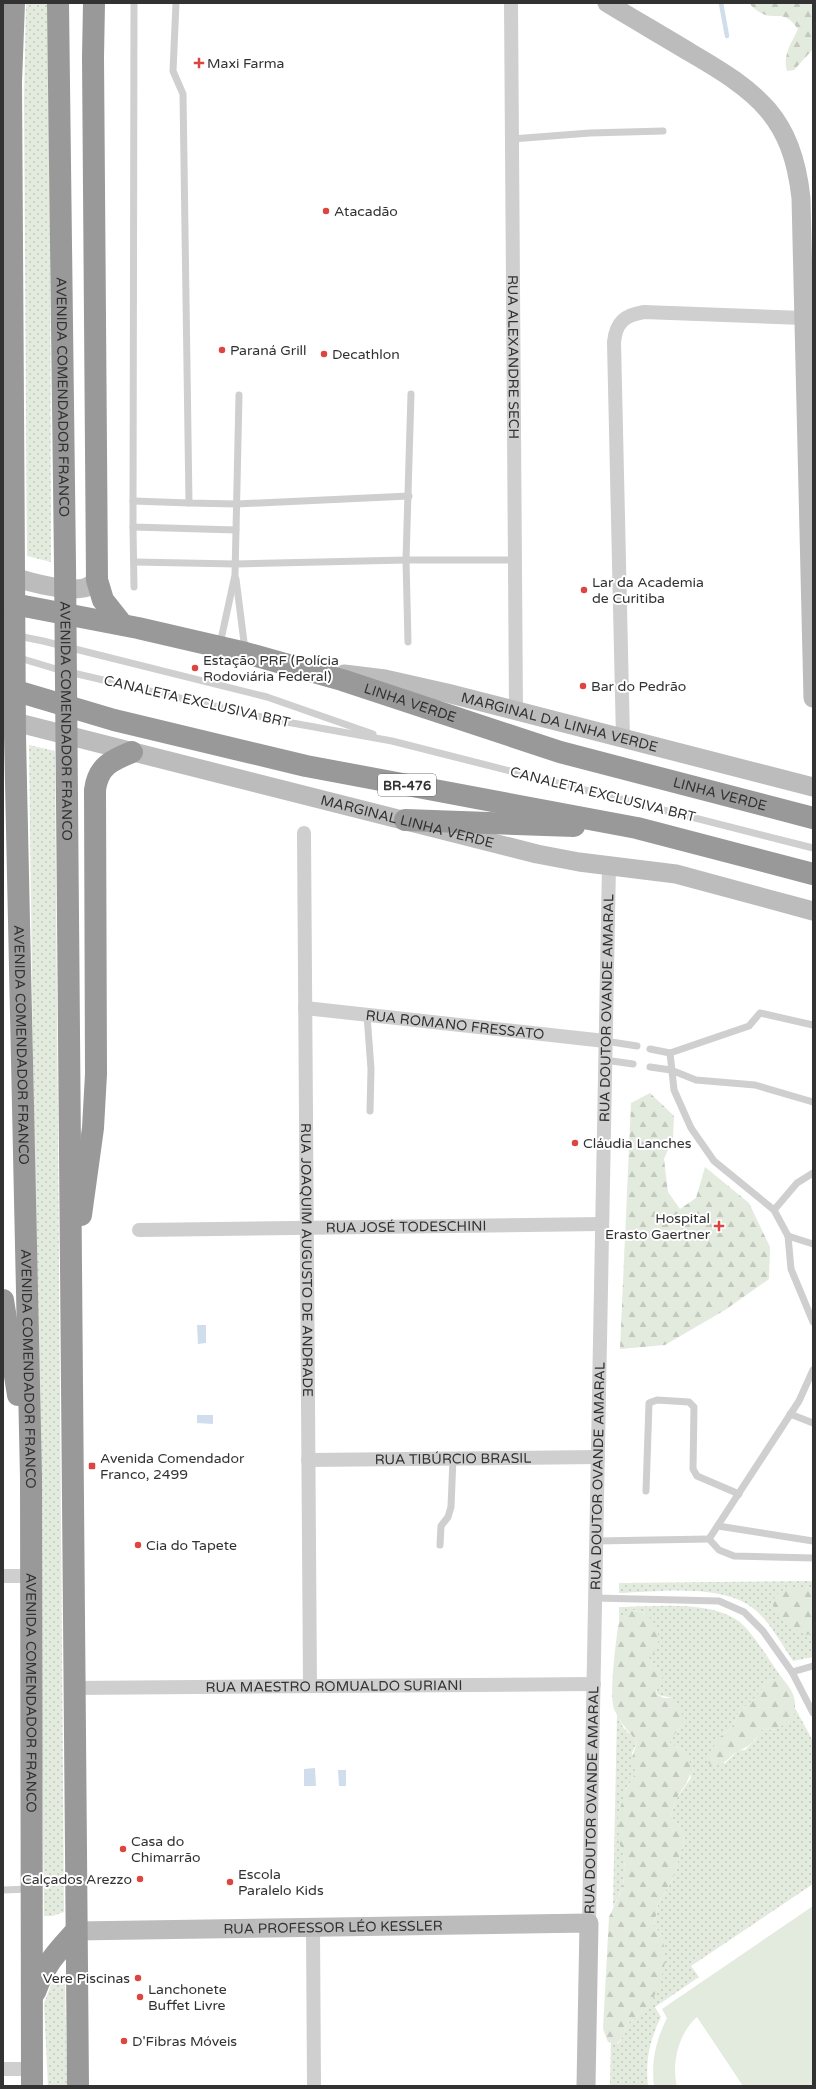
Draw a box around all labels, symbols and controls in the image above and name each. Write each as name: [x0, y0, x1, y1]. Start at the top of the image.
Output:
place label: Maxi Farma: [207, 55, 285, 72]
marker: Maxi Farma: [194, 58, 204, 68]
place label: Atacadão: [334, 203, 398, 220]
marker: Atacadão: [321, 206, 331, 216]
street label: RUA ALEXANDRE SECH: [504, 275, 522, 439]
street label: AVENIDA COMENDADOR FRANCO: [52, 277, 72, 517]
place label: Paraná Grill: [230, 342, 307, 359]
marker: Paraná Grill: [217, 345, 227, 355]
place label: Decathlon: [332, 346, 400, 363]
marker: Decathlon: [319, 349, 329, 359]
place label: Lar da Academia de Curitiba: [592, 574, 704, 607]
marker: Lar da Academia de Curitiba: [579, 585, 589, 595]
street label: AVENIDA COMENDADOR FRANCO: [56, 601, 75, 841]
place label: Estação PRF (Polícia Rodoviária Federal): [203, 652, 339, 685]
marker: Estação PRF (Polícia Rodoviária Federal): [190, 663, 200, 673]
street label: CANALETA EXCLUSIVA BRT: [102, 672, 292, 731]
place label: Bar do Pedrão: [591, 678, 686, 695]
street label: LINHA VERDE: [362, 680, 458, 726]
marker: Bar do Pedrão: [578, 681, 588, 691]
street label: MARGINAL DA LINHA VERDE: [459, 689, 660, 756]
street label: CANALETA EXCLUSIVA BRT: [508, 763, 698, 826]
road number: BR-476: [378, 774, 436, 796]
street label: LINHA VERDE: [671, 774, 769, 815]
street label: MARGINAL LINHA VERDE: [319, 792, 496, 852]
street label: RUA DOUTOR OVANDE AMARAL: [596, 894, 617, 1122]
street label: AVENIDA COMENDADOR FRANCO: [10, 925, 32, 1165]
street label: RUA ROMANO FRESSATO: [365, 1007, 545, 1043]
street label: RUA JOAQUIM AUGUSTO DE ANDRADE: [297, 1123, 316, 1397]
place label: Cláudia Lanches: [583, 1135, 692, 1152]
marker: Cláudia Lanches: [570, 1138, 580, 1148]
place label: Hospital Erasto Gaertner: [605, 1210, 711, 1243]
street label: RUA JOSÉ TODESCHINI: [326, 1217, 486, 1237]
marker: Hospital Erasto Gaertner: [713, 1220, 725, 1232]
street label: AVENIDA COMENDADOR FRANCO: [17, 1249, 39, 1489]
street label: RUA DOUTOR OVANDE AMARAL: [587, 1362, 609, 1590]
place label: Avenida Comendador Franco, 2499: [100, 1450, 245, 1483]
street label: RUA TIBÚRCIO BRASIL: [375, 1450, 531, 1468]
marker: Avenida Comendador Franco, 2499: [87, 1461, 97, 1471]
place label: Cia do Tapete: [146, 1537, 237, 1554]
marker: Cia do Tapete: [133, 1540, 143, 1550]
street label: AVENIDA COMENDADOR FRANCO: [22, 1573, 40, 1813]
street label: RUA MAESTRO ROMUALDO SURIANI: [205, 1677, 463, 1696]
street label: RUA DOUTOR OVANDE AMARAL: [581, 1686, 602, 1914]
place label: Casa do Chimarrão: [131, 1833, 201, 1866]
marker: Casa do Chimarrão: [118, 1844, 128, 1854]
place label: Escola Paralelo Kids: [238, 1866, 324, 1899]
place label: Calçados Arezzo: [22, 1871, 132, 1888]
marker: Calçados Arezzo: [135, 1874, 145, 1884]
marker: Escola Paralelo Kids: [225, 1877, 235, 1887]
street label: RUA PROFESSOR LÉO KESSLER: [223, 1917, 443, 1938]
place label: Vere Piscinas: [43, 1970, 130, 1987]
marker: Vere Piscinas: [133, 1973, 143, 1983]
place label: Lanchonete Buffet Livre: [148, 1981, 227, 2014]
marker: Lanchonete Buffet Livre: [135, 1992, 145, 2002]
place label: D'Fibras Móveis: [132, 2033, 237, 2050]
marker: D'Fibras Móveis: [119, 2036, 129, 2046]

